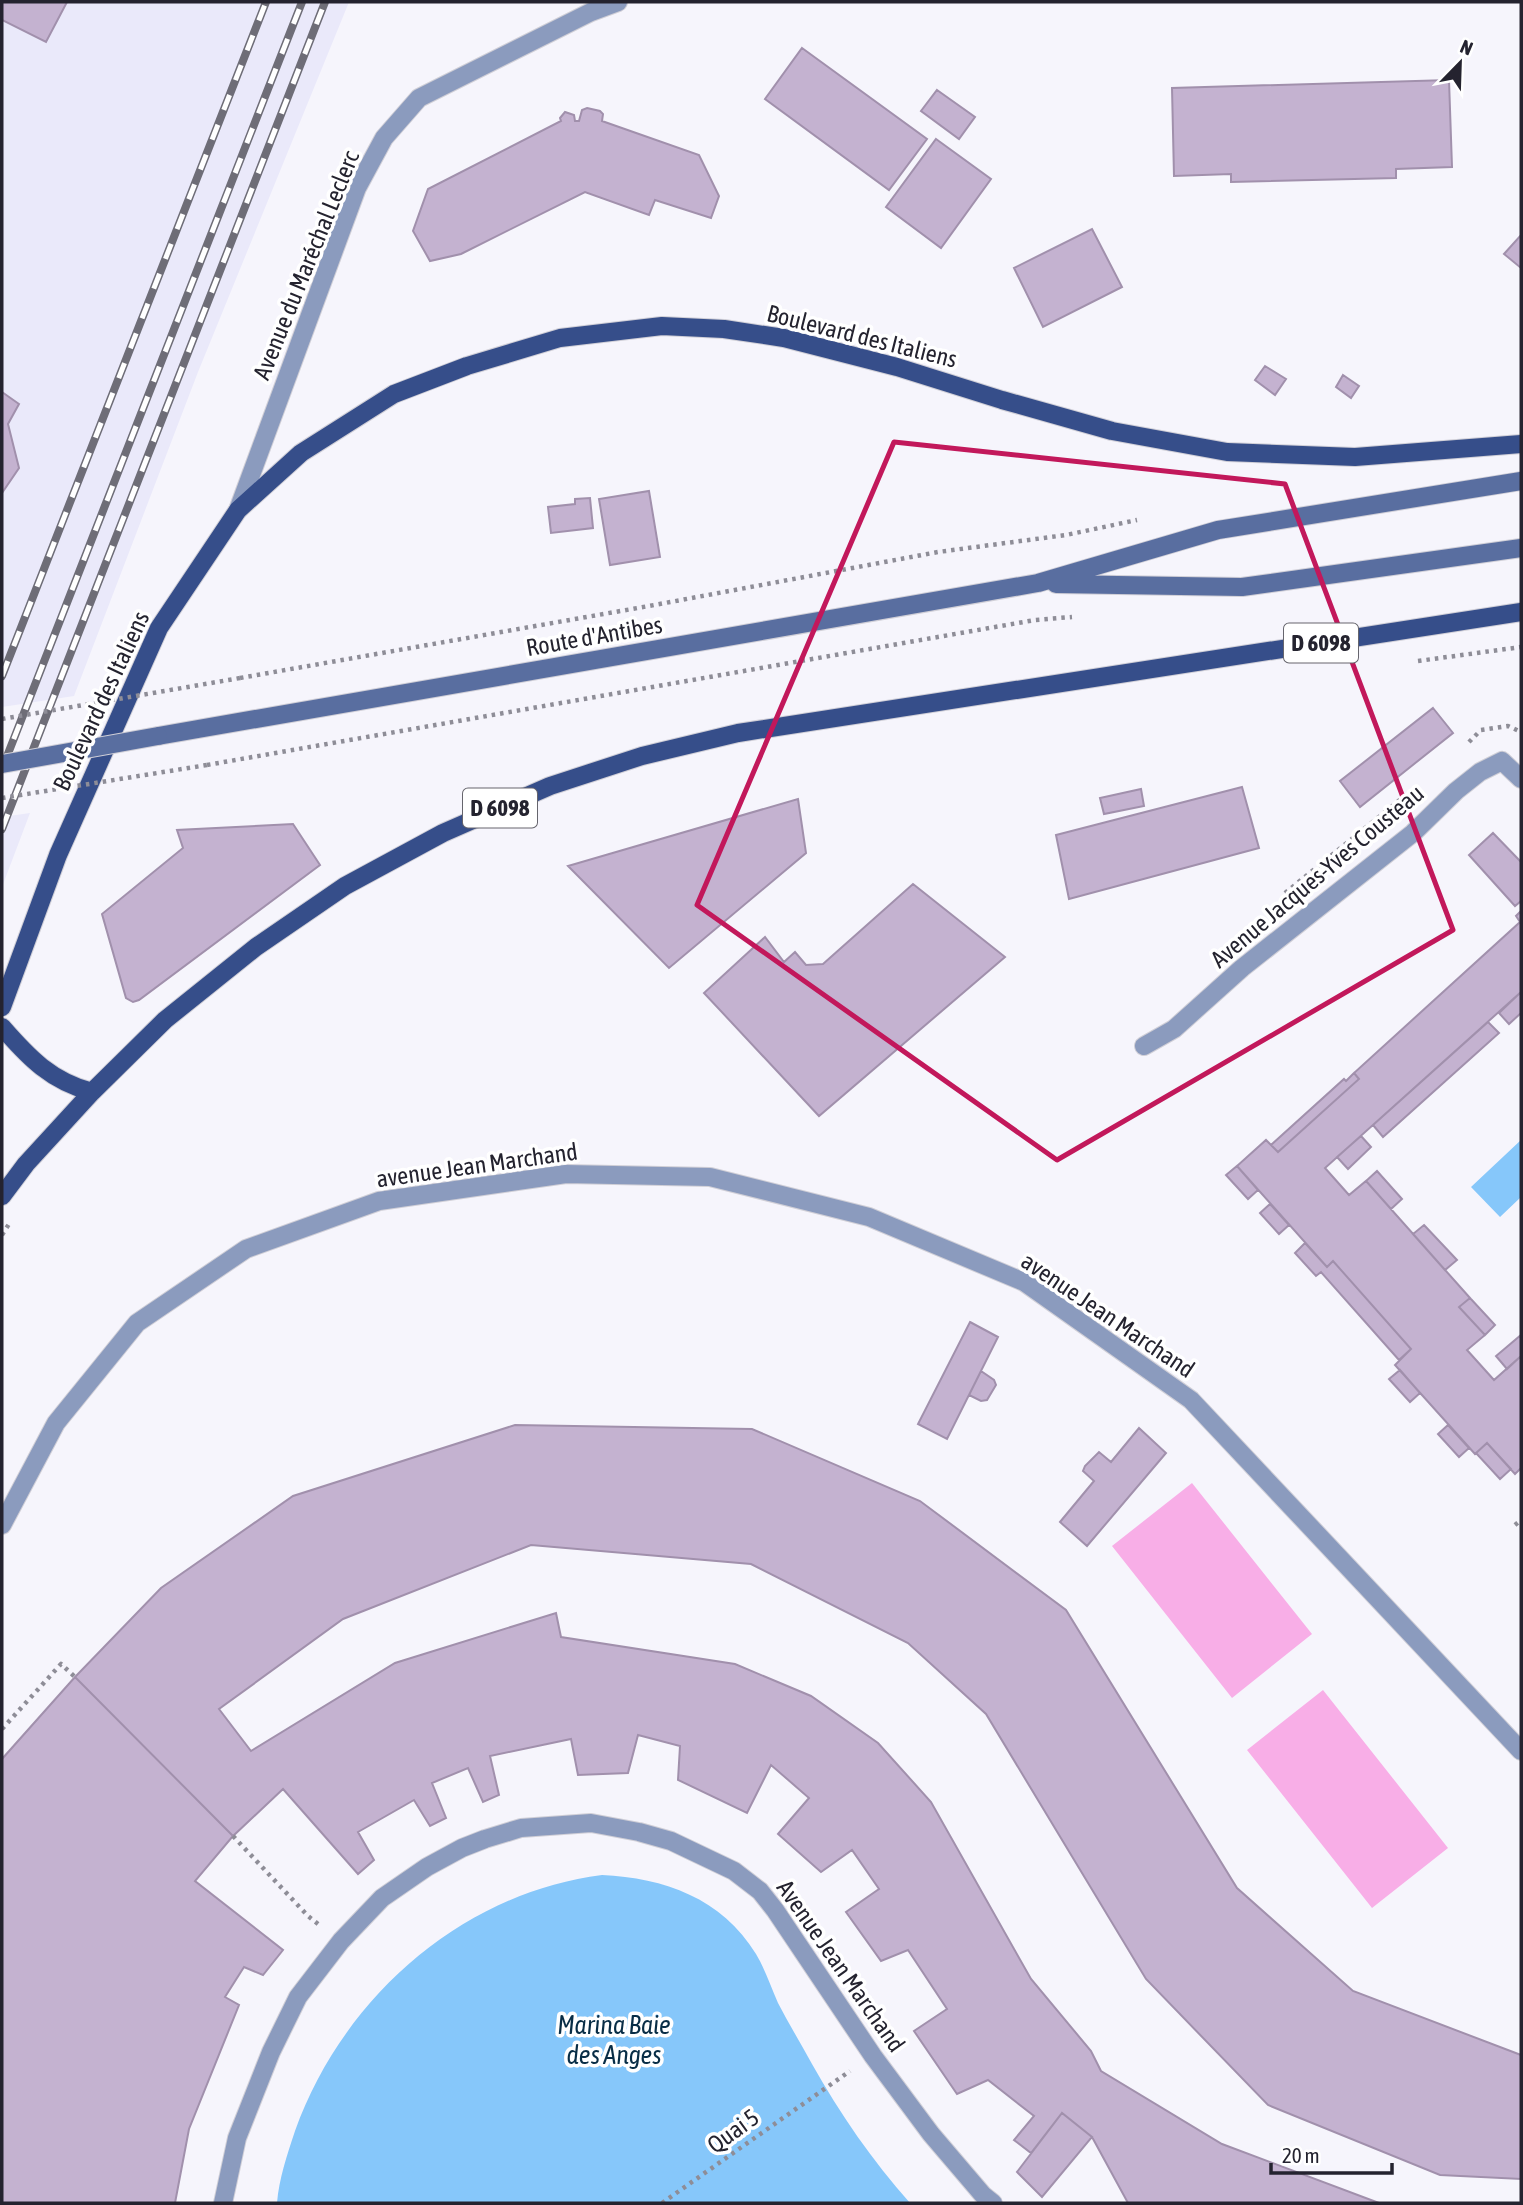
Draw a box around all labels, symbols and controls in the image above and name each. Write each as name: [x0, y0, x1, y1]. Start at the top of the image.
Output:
north arrow: [1425, 28, 1495, 98]
text: N: [1457, 35, 1476, 60]
street label: Avenue du Maréchal Leclerc: [248, 147, 364, 383]
street label: Boulevard des Italiens: [764, 299, 960, 373]
street label: Boulevard des Italiens: [48, 607, 154, 795]
street label: Route d'Antibes: [524, 611, 664, 661]
road number: D 6098: [1284, 624, 1358, 663]
street label: Avenue Jacques-Yves Cousteau: [1205, 779, 1429, 973]
road number: D 6098: [463, 788, 537, 828]
street label: avenue Jean Marchand: [375, 1138, 579, 1192]
street label: avenue Jean Marchand: [1016, 1247, 1200, 1383]
street label: Avenue Jean Marchand: [772, 1875, 910, 2057]
water label: Marina Baie des Anges: [557, 2010, 671, 2070]
street label: Quai 5: [702, 2103, 764, 2159]
scale bar: [1271, 2132, 1392, 2176]
text: 20 m: [1282, 2143, 1320, 2167]

